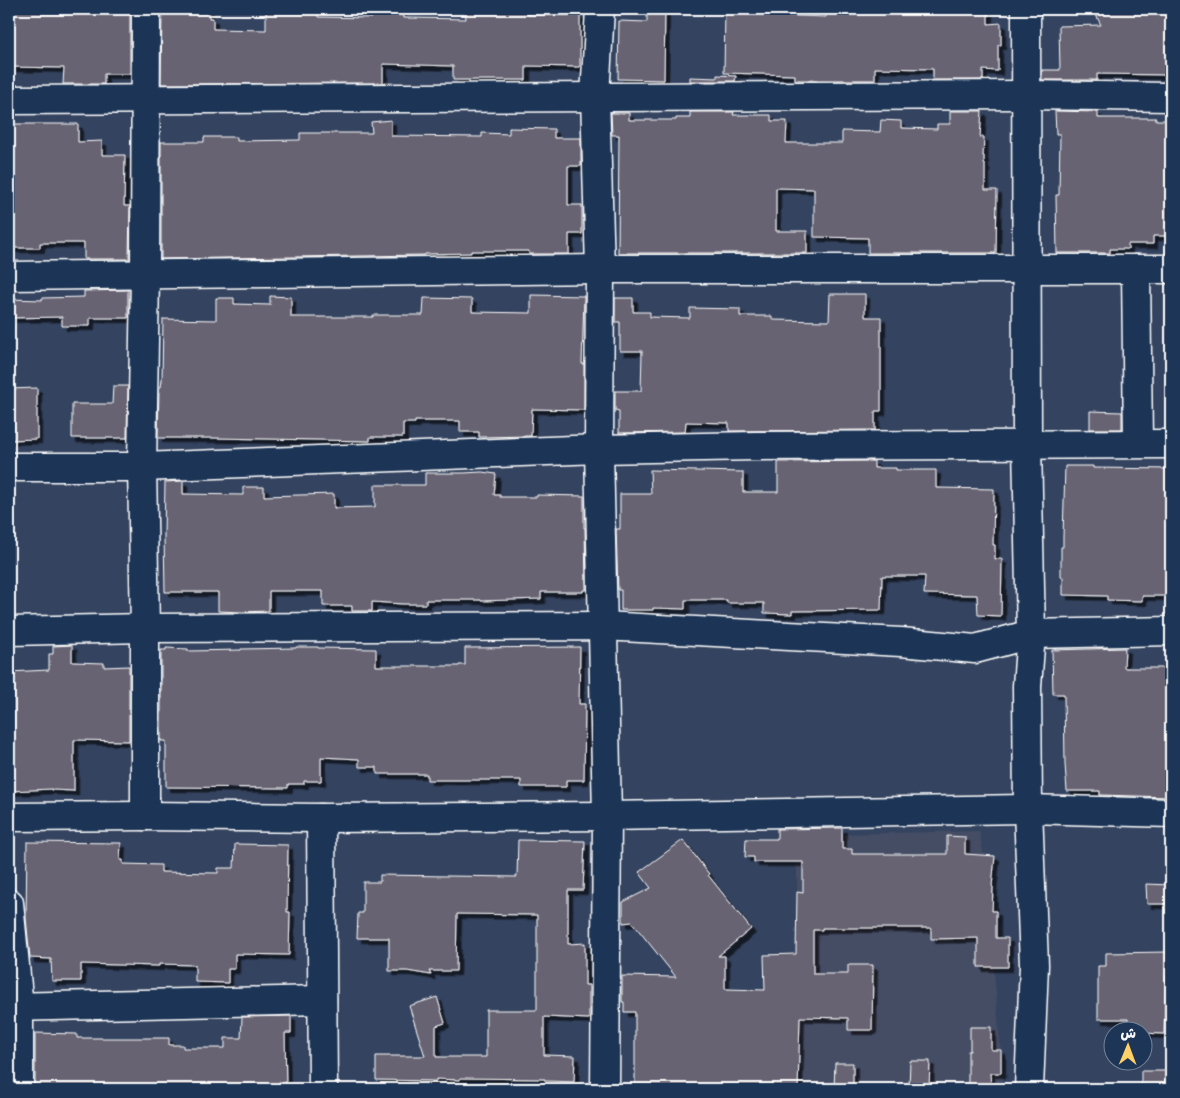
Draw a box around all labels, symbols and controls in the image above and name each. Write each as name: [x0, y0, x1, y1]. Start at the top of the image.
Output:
north arrow: [1102, 1020, 1152, 1070]
text: ش: [1120, 1024, 1136, 1045]

